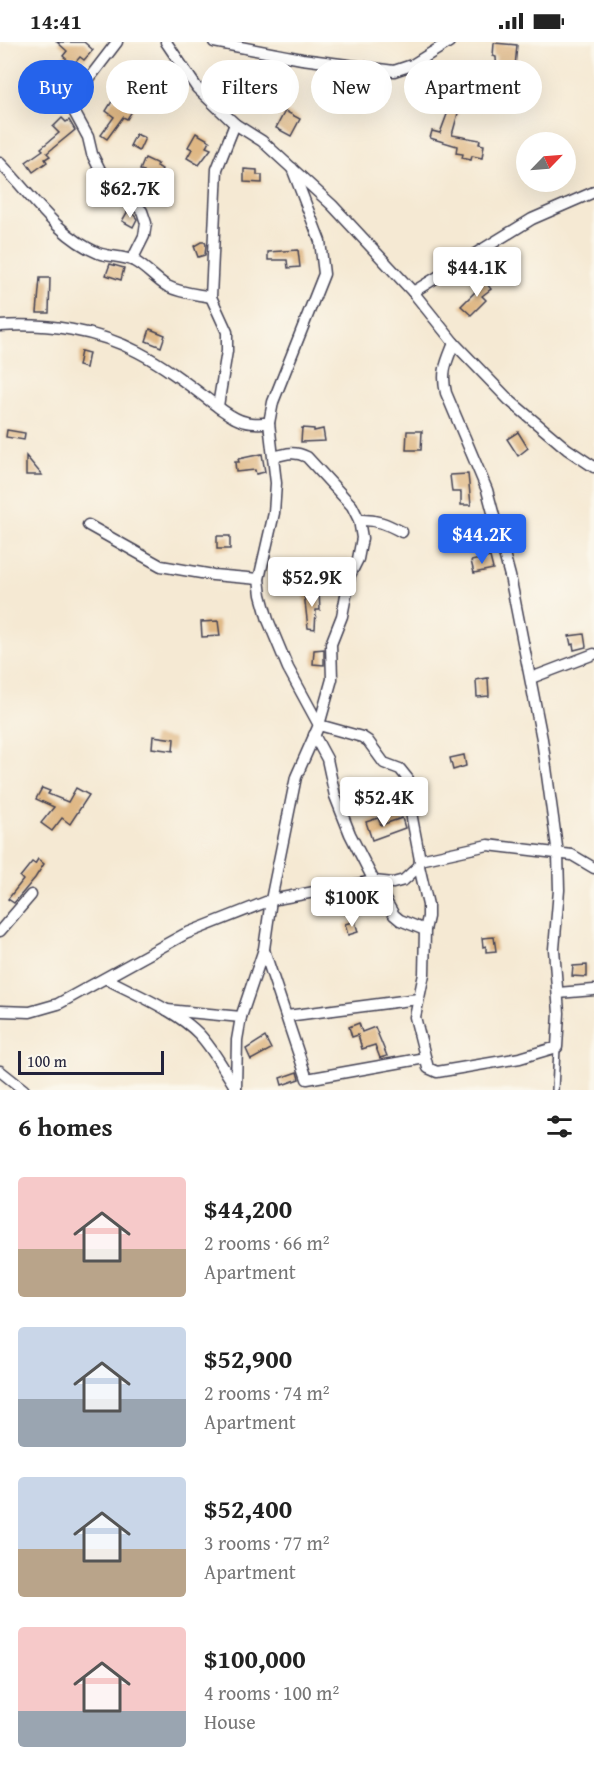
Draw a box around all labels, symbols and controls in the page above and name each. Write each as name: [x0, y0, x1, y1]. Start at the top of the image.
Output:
text: 14:41: [30, 5, 82, 37]
chip: Buy: [18, 60, 94, 114]
chip: Rent: [106, 60, 189, 114]
chip: Filters: [201, 60, 299, 114]
chip: New: [311, 60, 392, 114]
chip: Apartment: [404, 60, 542, 114]
north arrow: [516, 132, 576, 192]
map controls: [516, 132, 576, 192]
pin: $62.7K: [81, 168, 179, 219]
text: $62.7K: [100, 173, 160, 202]
pin: $44.1K: [428, 247, 526, 298]
text: $44.1K: [447, 252, 507, 281]
pin: $44.2K: [433, 514, 531, 565]
text: $44.2K: [452, 519, 512, 548]
pin: $52.9K: [263, 557, 361, 608]
text: $52.9K: [282, 562, 342, 591]
pin: $52.4K: [335, 777, 433, 828]
text: $52.4K: [354, 782, 414, 811]
pin: $100K: [310, 877, 394, 928]
text: $100K: [325, 882, 379, 911]
scale bar: [18, 1048, 164, 1076]
text: 100 m: [27, 1049, 67, 1073]
text: 6 homes: [18, 1107, 113, 1146]
icon: filters: [543, 1110, 576, 1143]
text: $44,200: [204, 1189, 292, 1228]
icon: home: [66, 1201, 138, 1273]
text: 2 rooms · 66 m²: [204, 1228, 330, 1257]
text: Apartment: [204, 1257, 296, 1286]
text: $52,900: [204, 1339, 292, 1378]
icon: home: [66, 1351, 138, 1423]
text: 2 rooms · 74 m²: [204, 1378, 330, 1407]
text: Apartment: [204, 1407, 296, 1436]
text: $52,400: [204, 1489, 292, 1528]
icon: home: [66, 1501, 138, 1573]
text: 3 rooms · 77 m²: [204, 1528, 330, 1557]
text: Apartment: [204, 1557, 296, 1586]
text: $100,000: [204, 1639, 306, 1678]
icon: home: [66, 1651, 138, 1723]
text: 4 rooms · 100 m²: [204, 1678, 339, 1707]
text: House: [204, 1707, 256, 1736]

